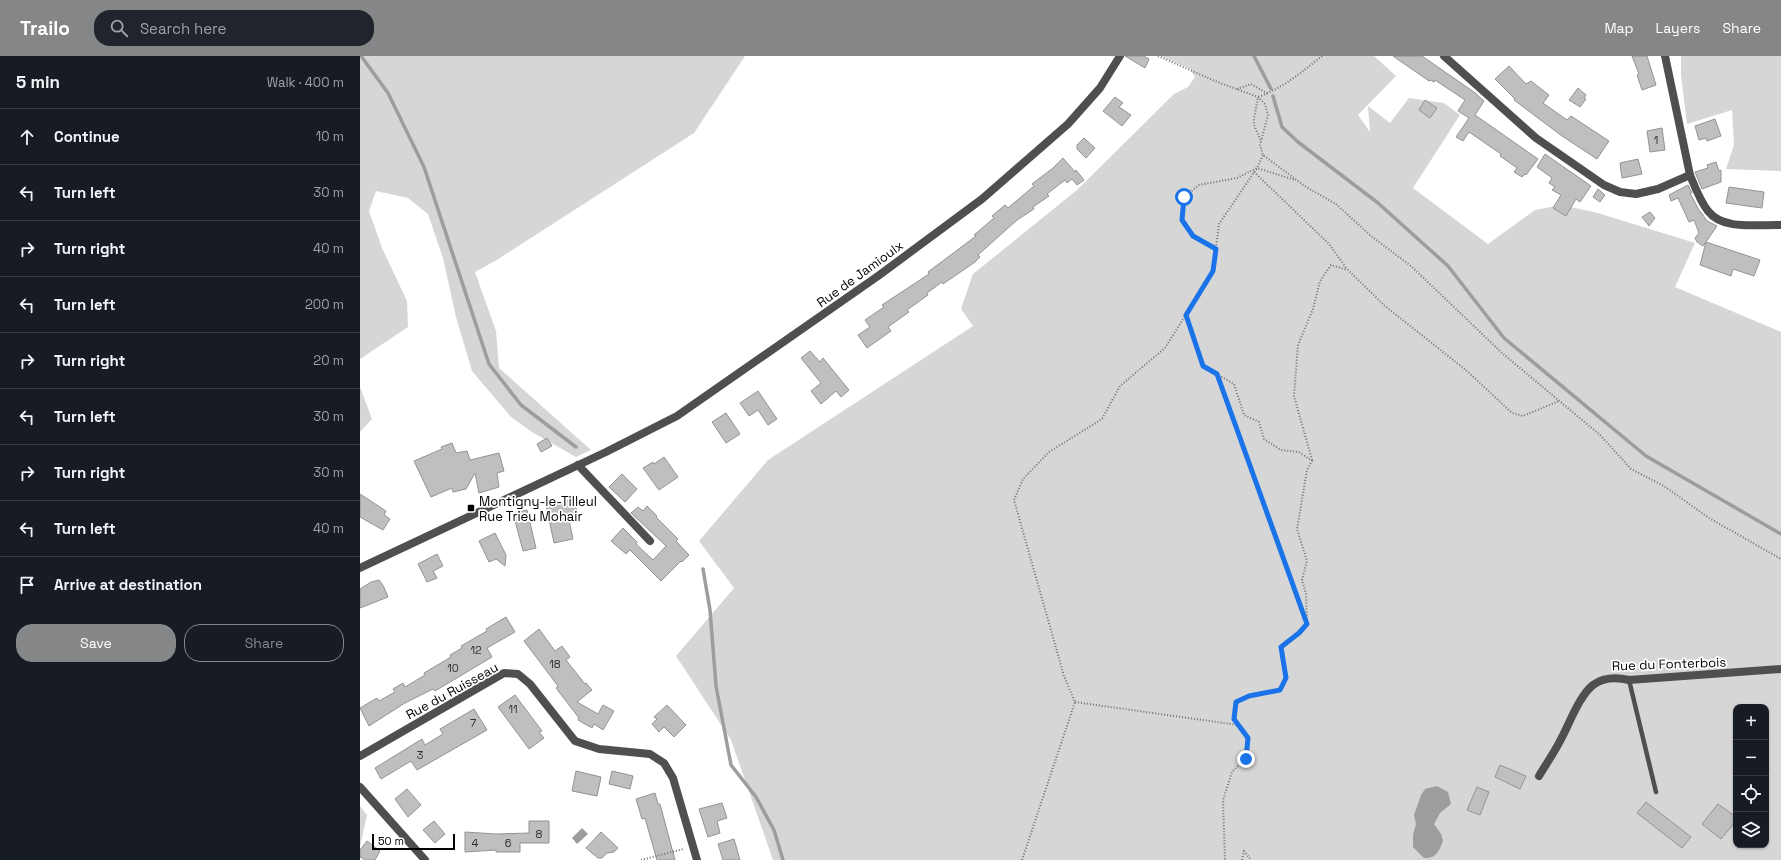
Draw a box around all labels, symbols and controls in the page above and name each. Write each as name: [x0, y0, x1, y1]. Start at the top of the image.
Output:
search box: [94, 10, 374, 46]
text: Trailo: [20, 16, 70, 41]
icon: search: [108, 17, 130, 39]
text: Search here: [140, 19, 226, 38]
text: Map: [1604, 19, 1634, 37]
text: Layers: [1656, 19, 1700, 37]
text: Share: [1722, 19, 1761, 37]
text: 5 min: [16, 71, 60, 93]
text: Walk · 400 m: [267, 74, 344, 91]
icon: ahead: [16, 126, 38, 148]
text: Continue: [54, 127, 120, 146]
text: 10 m: [316, 128, 344, 145]
house number: 1: [1654, 133, 1658, 147]
icon: left: [16, 182, 38, 204]
text: Turn left: [54, 183, 116, 202]
text: 30 m: [313, 184, 344, 201]
route start: [1175, 188, 1193, 206]
street label: Rue de Jamioulx: [813, 237, 907, 311]
icon: right: [16, 238, 38, 260]
text: Turn right: [54, 239, 125, 258]
text: 40 m: [313, 240, 344, 257]
icon: left: [16, 294, 38, 316]
text: Turn left: [54, 295, 116, 314]
text: 200 m: [305, 296, 344, 313]
icon: right: [16, 350, 38, 372]
text: Turn right: [54, 351, 125, 370]
text: 20 m: [313, 352, 344, 369]
icon: left: [16, 406, 38, 428]
text: Turn left: [54, 407, 116, 426]
text: 30 m: [313, 408, 344, 425]
icon: right: [16, 462, 38, 484]
text: Turn right: [54, 463, 125, 482]
text: 30 m: [313, 464, 344, 481]
place label: Montigny-le-Tilleul Rue Trieu Mohair: [479, 493, 597, 525]
marker: Montigny-le-Tilleul Rue Trieu Mohair: [466, 503, 476, 513]
icon: left: [16, 518, 38, 540]
text: Turn left: [54, 519, 116, 538]
text: 40 m: [313, 520, 344, 537]
icon: arrive: [16, 574, 38, 596]
text: Arrive at destination: [54, 575, 202, 594]
button: Save: [16, 624, 176, 662]
button: Share: [184, 624, 344, 662]
house number: 12: [470, 643, 482, 657]
street label: Rue du Fonterbois: [1612, 654, 1727, 674]
house number: 18: [549, 657, 561, 671]
street label: Rue du Ruisseau: [403, 659, 501, 723]
house number: 10: [447, 661, 459, 675]
house number: 11: [508, 702, 518, 716]
map controls: [1733, 704, 1769, 848]
button: +: [1733, 704, 1769, 740]
house number: 7: [470, 716, 476, 730]
button: −: [1733, 740, 1769, 776]
house number: 3: [417, 748, 424, 762]
route end: [1237, 750, 1255, 768]
button: locate: [1733, 776, 1769, 812]
button: layers: [1733, 812, 1769, 848]
house number: 8: [536, 827, 543, 841]
scale bar: [372, 832, 455, 851]
text: 50 m: [378, 834, 404, 848]
house number: 4: [472, 836, 479, 850]
house number: 6: [505, 836, 512, 850]

